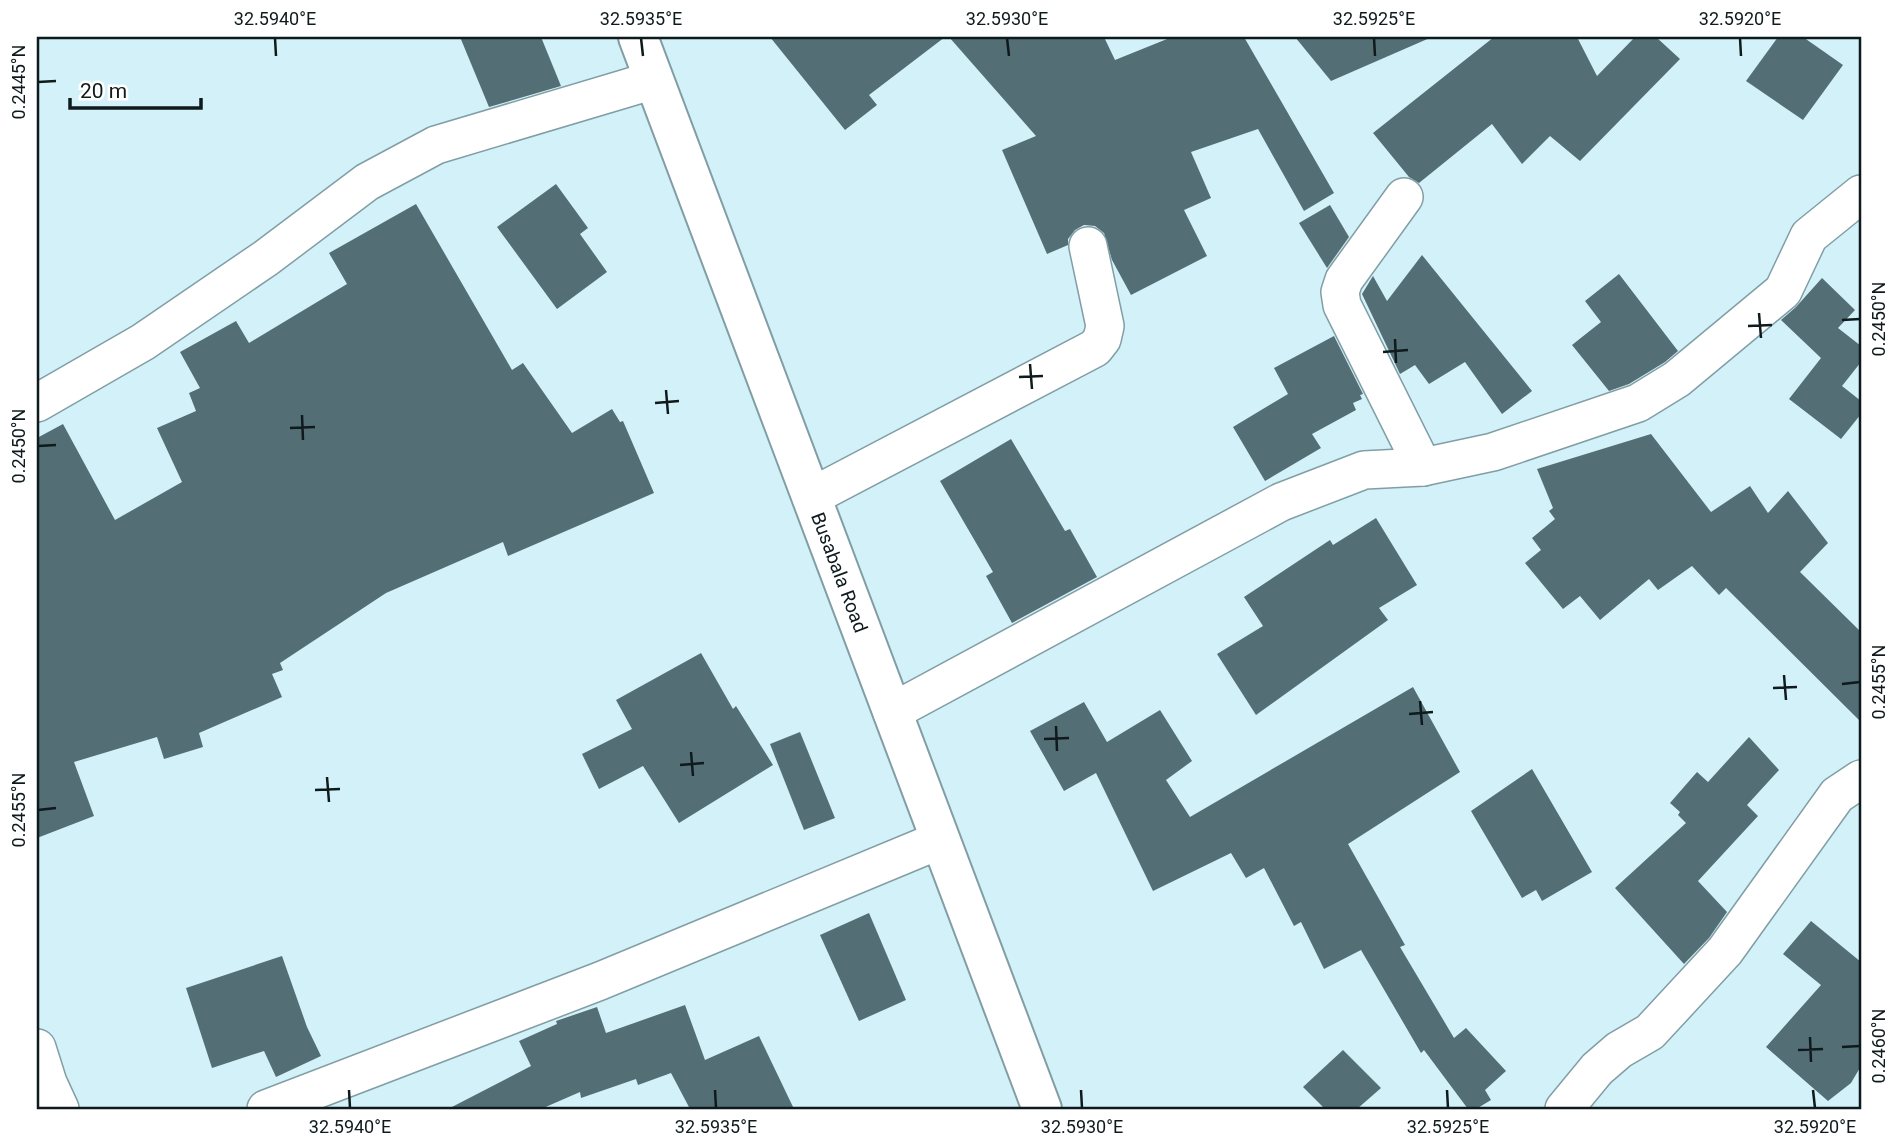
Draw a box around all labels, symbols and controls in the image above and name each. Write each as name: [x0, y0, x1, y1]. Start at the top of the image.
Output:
text: 32.5940°E: [234, 8, 316, 29]
text: 32.5935°E: [600, 8, 682, 29]
text: 32.5930°E: [966, 8, 1048, 29]
text: 32.5925°E: [1333, 8, 1415, 29]
text: 32.5920°E: [1699, 8, 1781, 29]
text: 0.2445°N: [8, 45, 29, 119]
scale bar: [70, 66, 201, 110]
text: 20 m: [80, 79, 127, 103]
text: 0.2450°N: [1868, 282, 1889, 356]
text: 0.2450°N: [8, 409, 29, 483]
street label: Busabala Road: [807, 509, 873, 636]
text: 0.2455°N: [1868, 645, 1889, 719]
text: 0.2455°N: [8, 773, 29, 847]
text: 0.2460°N: [1868, 1009, 1889, 1083]
text: 32.5940°E: [309, 1116, 391, 1137]
text: 32.5935°E: [675, 1116, 757, 1137]
text: 32.5930°E: [1041, 1116, 1123, 1137]
text: 32.5925°E: [1407, 1116, 1489, 1137]
text: 32.5920°E: [1774, 1116, 1856, 1137]

